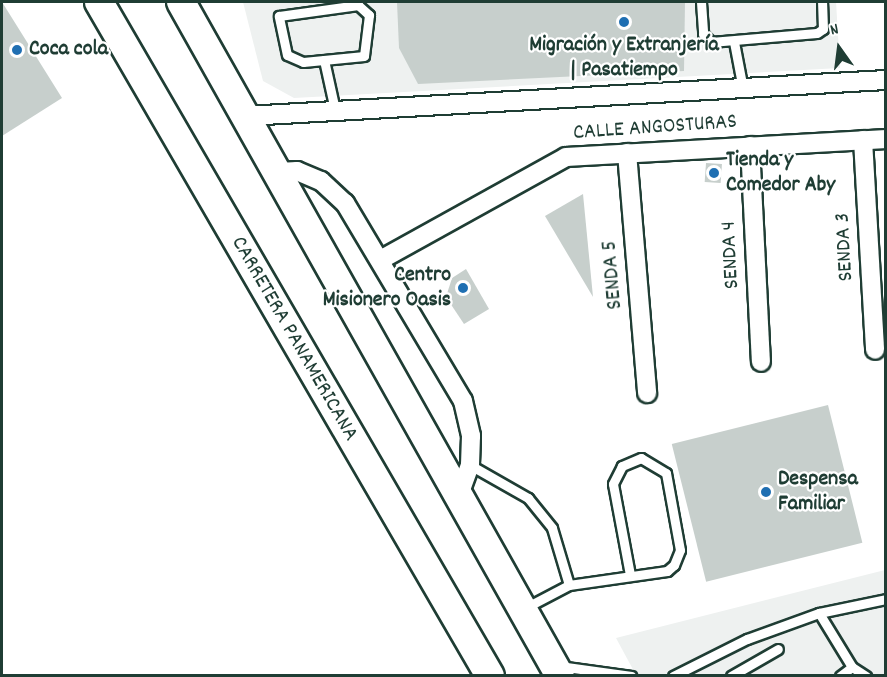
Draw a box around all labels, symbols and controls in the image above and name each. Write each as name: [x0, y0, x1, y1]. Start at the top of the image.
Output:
marker: Migración y Extranjería | Pasatiempo: [617, 15, 631, 29]
north arrow: [809, 18, 869, 78]
text: N: [828, 18, 841, 42]
place label: Migración y Extranjería | Pasatiempo: [529, 32, 719, 84]
place label: Coca cola: [29, 37, 108, 63]
marker: Coca cola: [10, 43, 24, 57]
street label: CALLE ANGOSTURAS: [572, 109, 738, 147]
place label: Tienda y Comedor Aby: [726, 147, 835, 198]
marker: Tienda y Comedor Aby: [707, 166, 721, 180]
street label: SENDA 3: [830, 212, 860, 282]
street label: SENDA 4: [716, 220, 746, 290]
street label: CARRETERA PANAMERICANA: [225, 232, 363, 446]
street label: SENDA 5: [597, 239, 629, 311]
place label: Centro Misionero Oasis: [323, 262, 451, 314]
marker: Centro Misionero Oasis: [456, 281, 470, 295]
place label: Despensa Familiar: [778, 466, 858, 518]
marker: Despensa Familiar: [759, 485, 773, 499]

